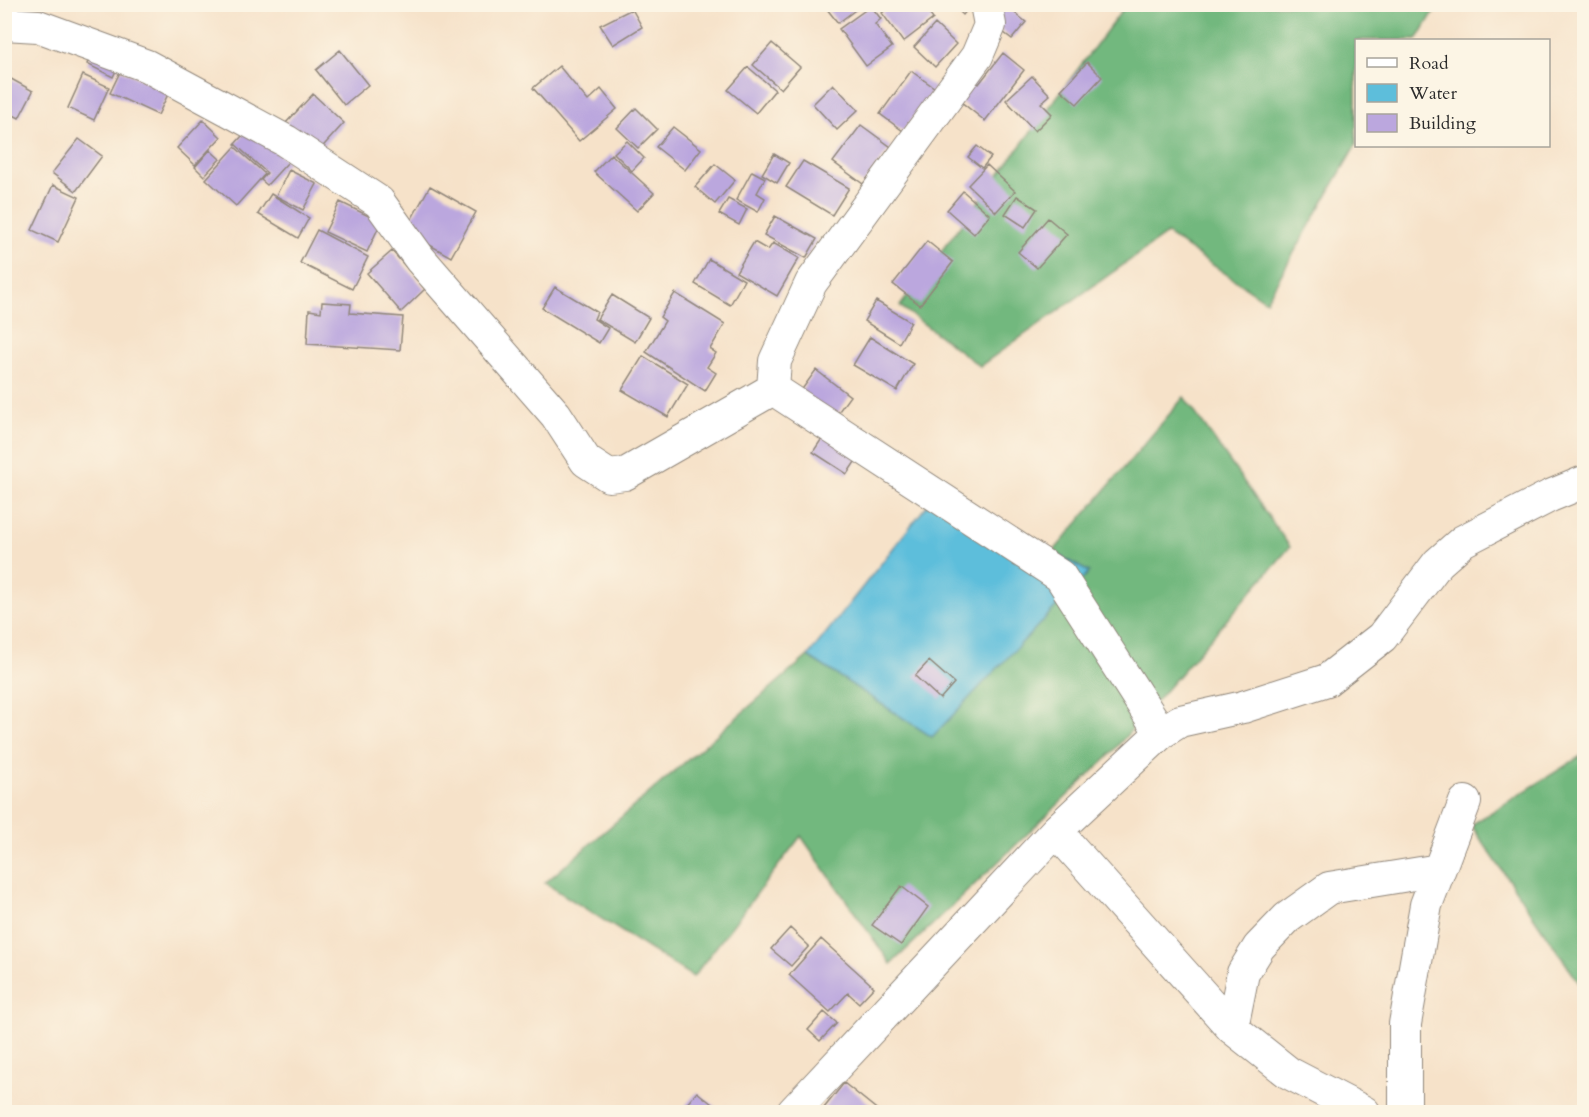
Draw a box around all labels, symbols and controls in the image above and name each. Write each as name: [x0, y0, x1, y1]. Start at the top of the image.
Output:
legend: [1355, 39, 1550, 147]
text: Road: [1409, 51, 1449, 76]
text: Water: [1408, 81, 1458, 106]
text: Building: [1409, 111, 1477, 136]

